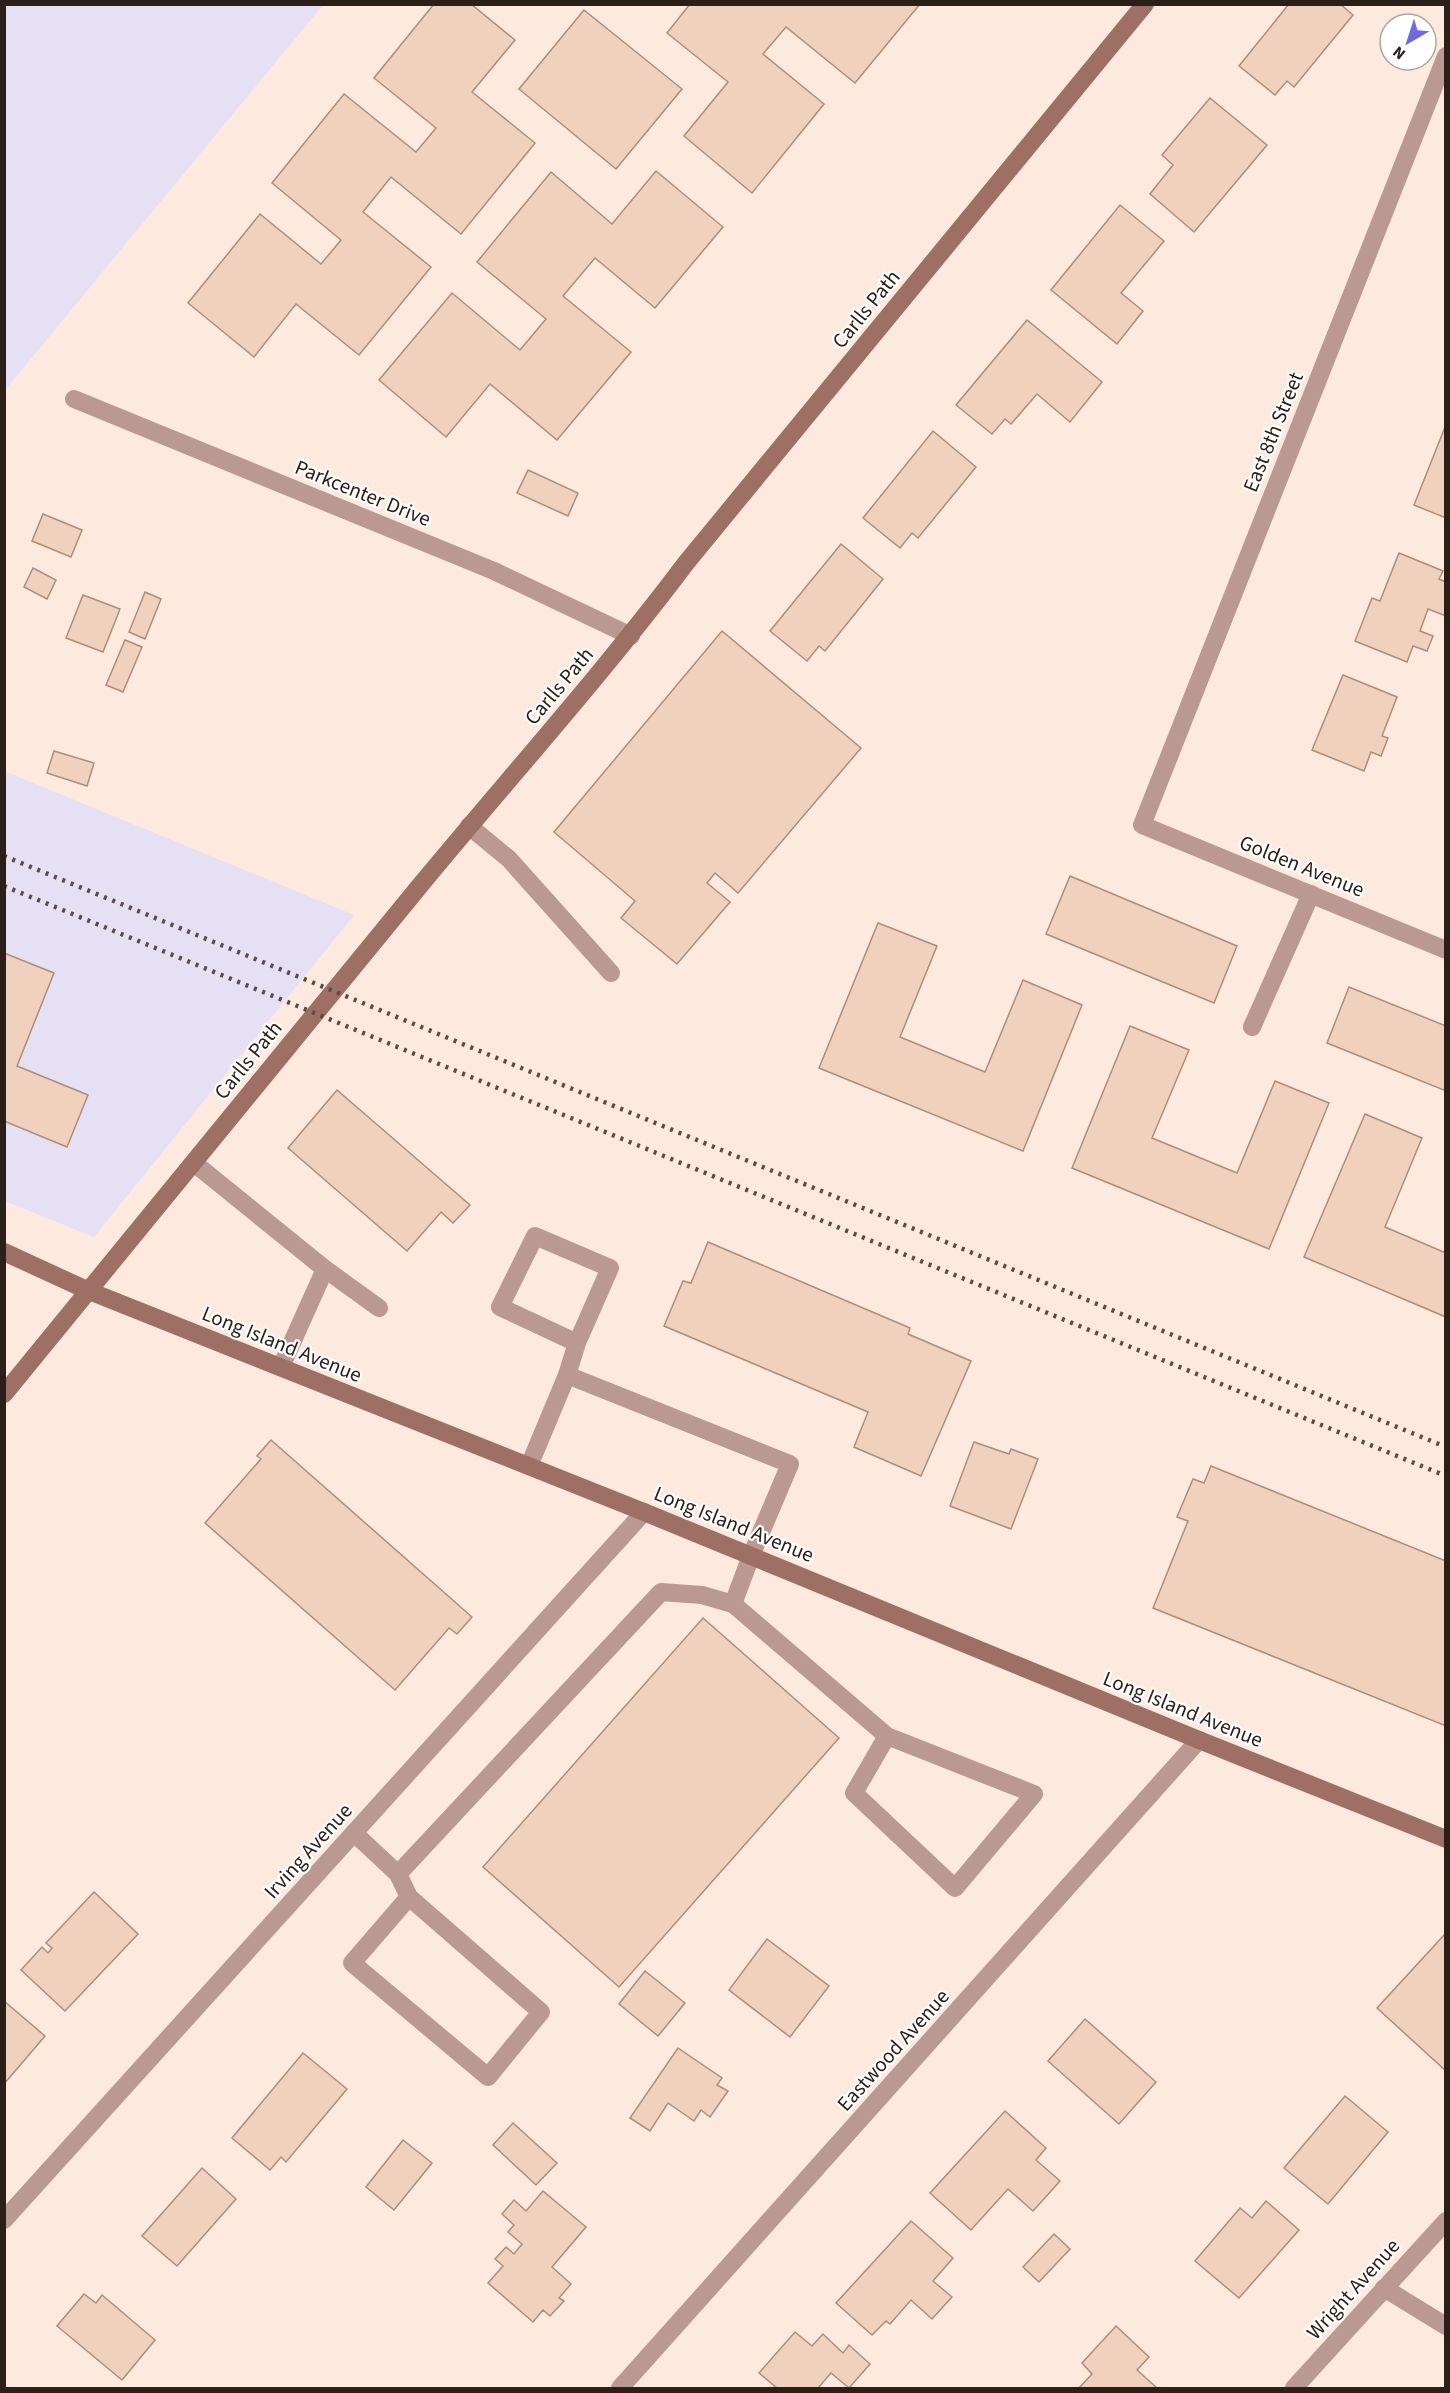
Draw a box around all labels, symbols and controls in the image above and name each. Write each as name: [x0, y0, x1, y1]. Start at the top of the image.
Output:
north arrow: [1378, 12, 1438, 72]
text: N: [1388, 41, 1410, 65]
street label: Carlls Path: [825, 263, 907, 355]
street label: East 8th Street: [1235, 367, 1311, 497]
street label: Parkcenter Drive: [291, 452, 435, 534]
street label: Carlls Path: [517, 641, 601, 731]
street label: Golden Avenue: [1235, 827, 1369, 905]
street label: Carlls Path: [207, 1014, 289, 1106]
street label: Long Island Avenue: [198, 1298, 366, 1390]
street label: Long Island Avenue: [650, 1478, 818, 1570]
street label: Long Island Avenue: [1099, 1663, 1267, 1755]
street label: Irving Avenue: [257, 1797, 359, 1905]
street label: Eastwood Avenue: [830, 1982, 956, 2118]
street label: Wright Avenue: [1299, 2232, 1407, 2346]

